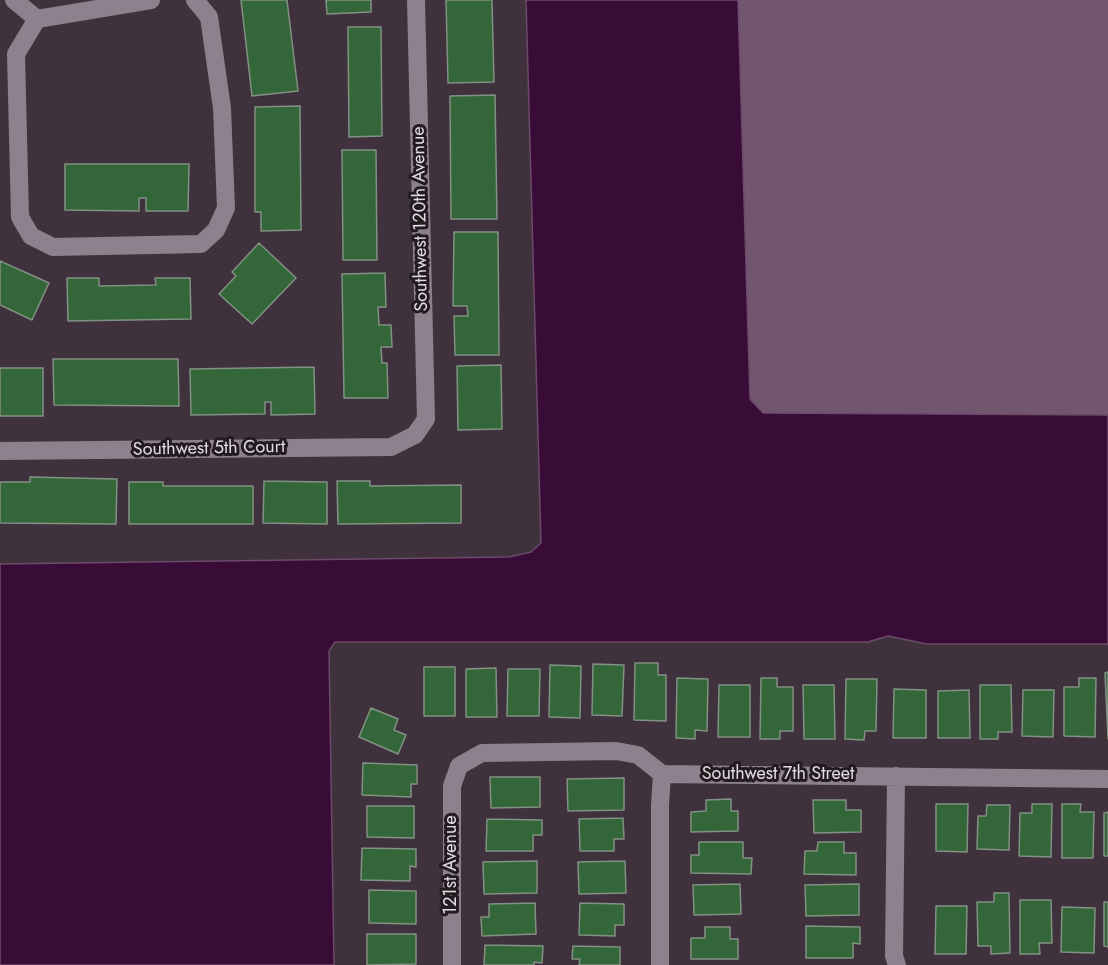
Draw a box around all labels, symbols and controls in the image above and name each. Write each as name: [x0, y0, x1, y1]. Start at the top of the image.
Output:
street label: Southwest 120th Avenue: [409, 126, 433, 312]
street label: Southwest 5th Court: [133, 437, 285, 461]
street label: Southwest 7th Street: [702, 764, 854, 786]
street label: 121st Avenue: [441, 815, 463, 915]

